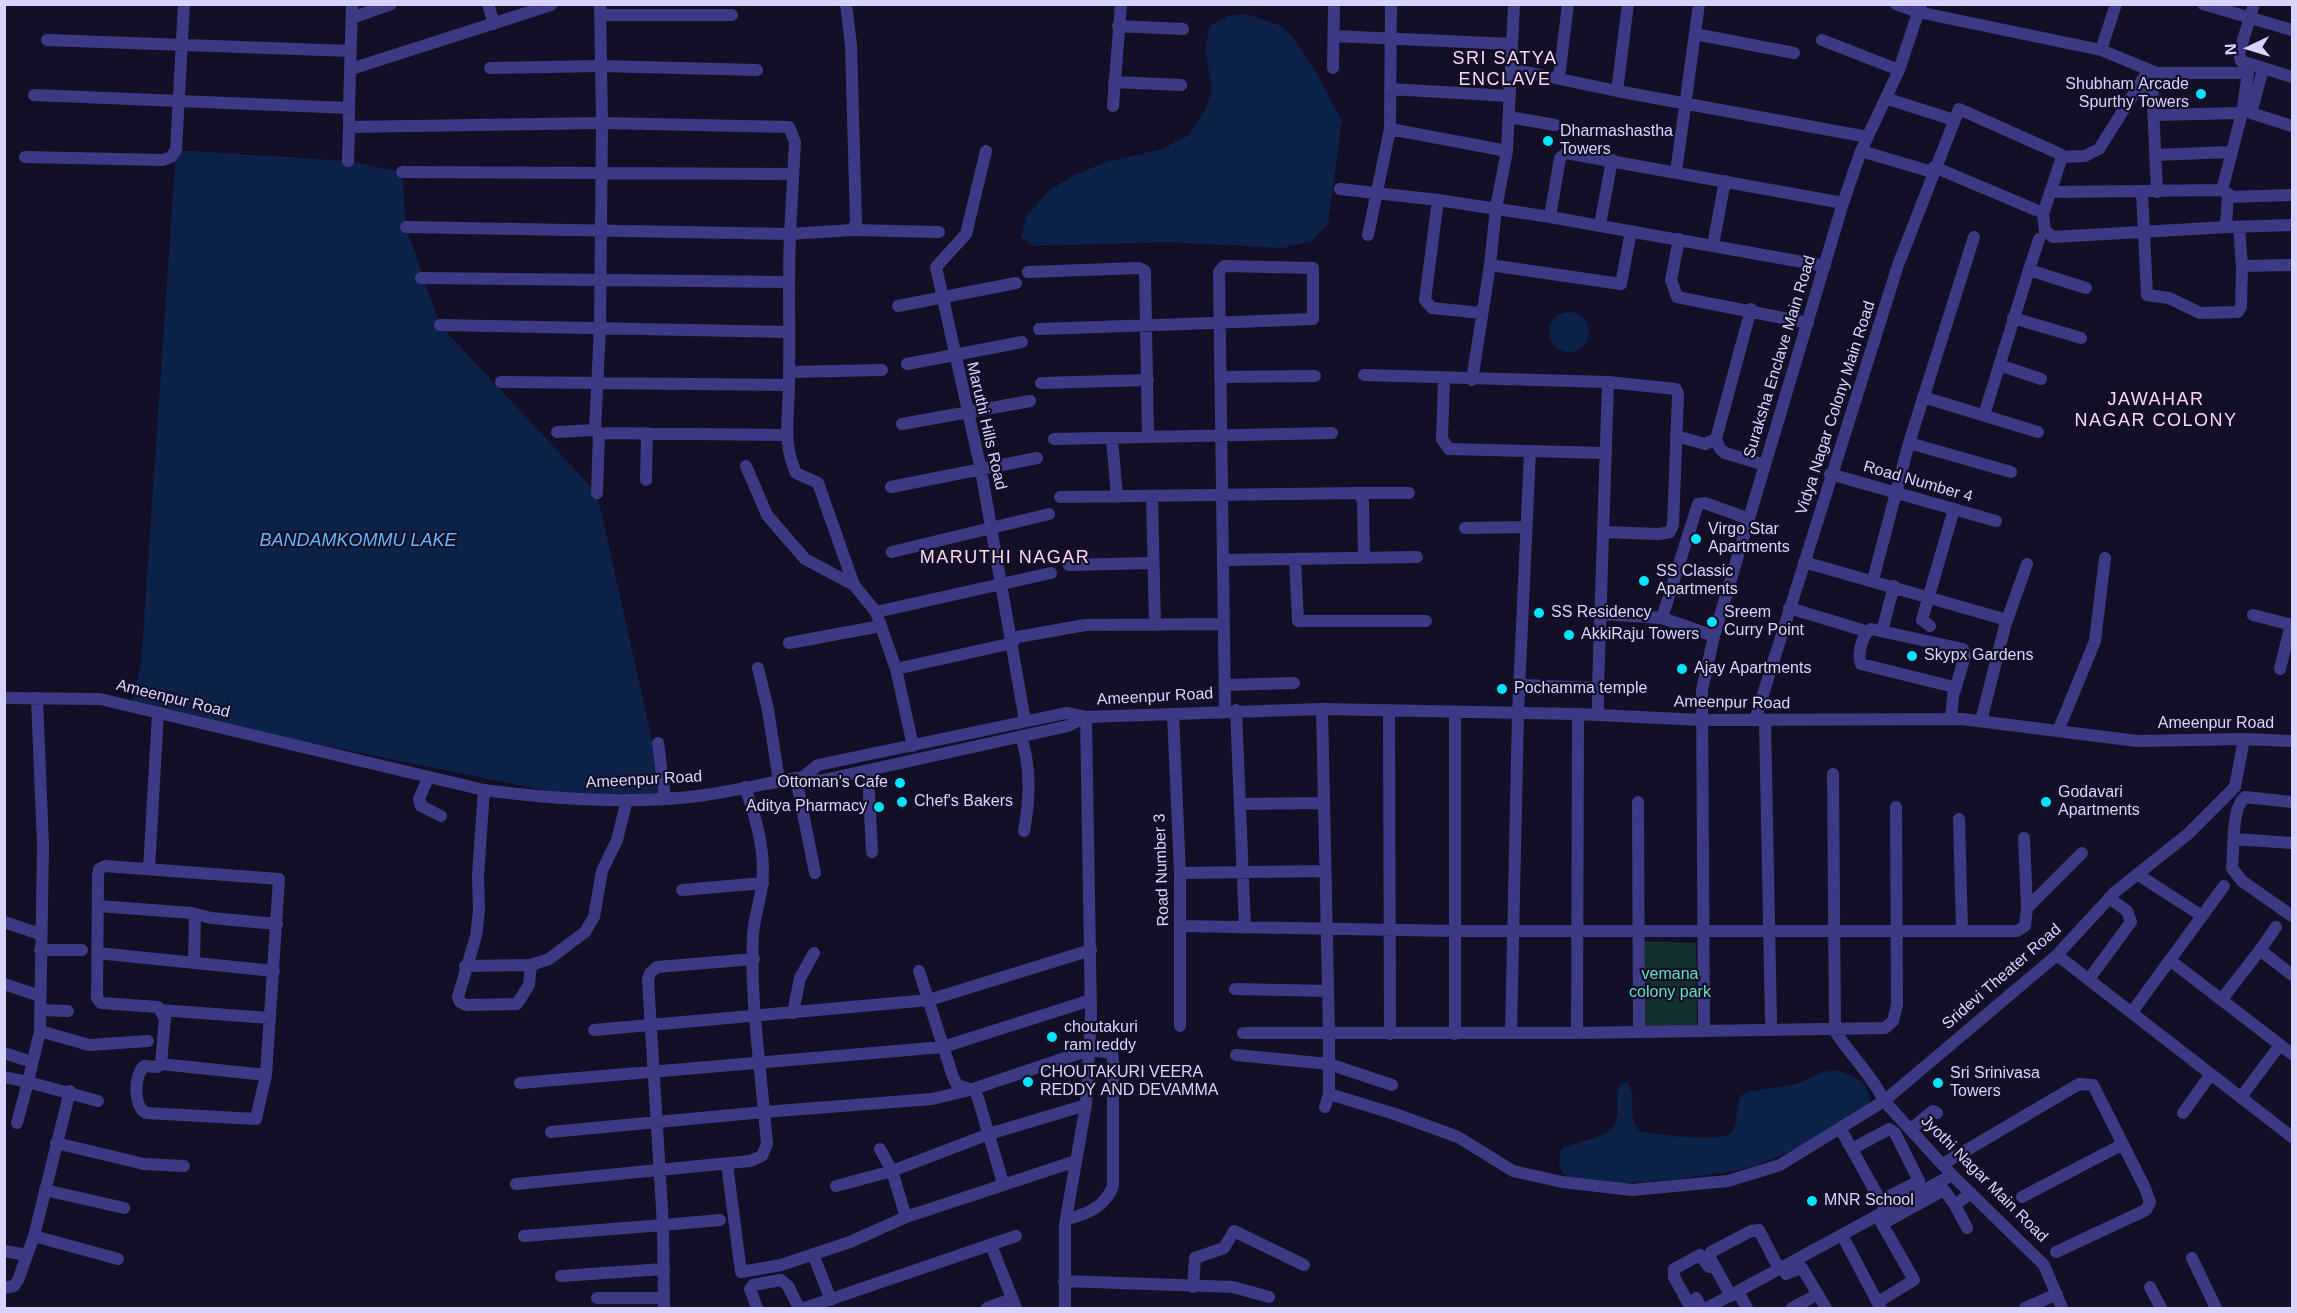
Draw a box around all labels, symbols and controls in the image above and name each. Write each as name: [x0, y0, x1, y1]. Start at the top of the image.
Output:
north arrow: [2219, 18, 2279, 78]
text: N: [2222, 43, 2239, 56]
district label: SRI SATYA ENCLAVE: [1453, 48, 1557, 90]
place label: Shubham Arcade Spurthy Towers: [2065, 75, 2189, 113]
marker: Shubham Arcade Spurthy Towers: [2194, 87, 2208, 101]
place label: Dharmashastha Towers: [1560, 122, 1673, 160]
marker: Dharmashastha Towers: [1541, 134, 1555, 148]
street label: Suraksha Enclave Main Road: [1740, 253, 1820, 461]
street label: Vidya Nagar Colony Main Road: [1792, 299, 1880, 517]
street label: Maruthi Hills Road: [962, 360, 1010, 492]
district label: JAWAHAR NAGAR COLONY: [2074, 389, 2238, 432]
street label: Road Number 4: [1861, 457, 1975, 507]
place label: Virgo Star Apartments: [1708, 520, 1790, 558]
water label: BANDAMKOMMU LAKE: [259, 530, 457, 552]
marker: Virgo Star Apartments: [1689, 532, 1703, 546]
district label: MARUTHI NAGAR: [920, 547, 1090, 569]
place label: SS Classic Apartments: [1656, 562, 1738, 600]
marker: SS Classic Apartments: [1637, 574, 1651, 588]
place label: SS Residency: [1551, 603, 1651, 623]
place label: Sreem Curry Point: [1724, 603, 1804, 641]
marker: SS Residency: [1532, 606, 1546, 620]
marker: Sreem Curry Point: [1705, 615, 1719, 629]
place label: AkkiRaju Towers: [1581, 625, 1699, 645]
marker: AkkiRaju Towers: [1562, 628, 1576, 642]
place label: Skypx Gardens: [1924, 646, 2033, 666]
marker: Skypx Gardens: [1905, 649, 1919, 663]
place label: Ajay Apartments: [1694, 659, 1811, 679]
marker: Ajay Apartments: [1675, 662, 1689, 676]
street label: Ameenpur Road: [114, 676, 232, 722]
place label: Pochamma temple: [1514, 679, 1647, 699]
marker: Pochamma temple: [1495, 682, 1509, 696]
street label: Ameenpur Road: [1096, 684, 1214, 710]
street label: Ameenpur Road: [1674, 692, 1790, 714]
street label: Ameenpur Road: [2158, 714, 2274, 734]
street label: Ameenpur Road: [585, 767, 703, 793]
place label: Ottoman's Cafe: [777, 773, 888, 793]
marker: Ottoman's Cafe: [893, 776, 907, 790]
place label: Godavari Apartments: [2058, 783, 2140, 821]
place label: Chef's Bakers: [914, 792, 1013, 812]
marker: Chef's Bakers: [895, 795, 909, 809]
marker: Godavari Apartments: [2039, 795, 2053, 809]
place label: Aditya Pharmacy: [746, 797, 867, 817]
marker: Aditya Pharmacy: [872, 800, 886, 814]
street label: Road Number 3: [1150, 813, 1174, 927]
street label: Sridevi Theater Road: [1939, 920, 2065, 1034]
park label: vemana colony park: [1629, 965, 1711, 1003]
place label: choutakuri ram reddy: [1064, 1018, 1138, 1056]
marker: choutakuri ram reddy: [1045, 1030, 1059, 1044]
place label: CHOUTAKURI VEERA REDDY AND DEVAMMA: [1040, 1063, 1218, 1101]
place label: Sri Srinivasa Towers: [1950, 1064, 2040, 1102]
marker: CHOUTAKURI VEERA REDDY AND DEVAMMA: [1021, 1075, 1035, 1089]
marker: Sri Srinivasa Towers: [1931, 1076, 1945, 1090]
street label: Jyothi Nagar Main Road: [1917, 1112, 2051, 1246]
place label: MNR School: [1824, 1191, 1914, 1211]
marker: MNR School: [1805, 1194, 1819, 1208]

